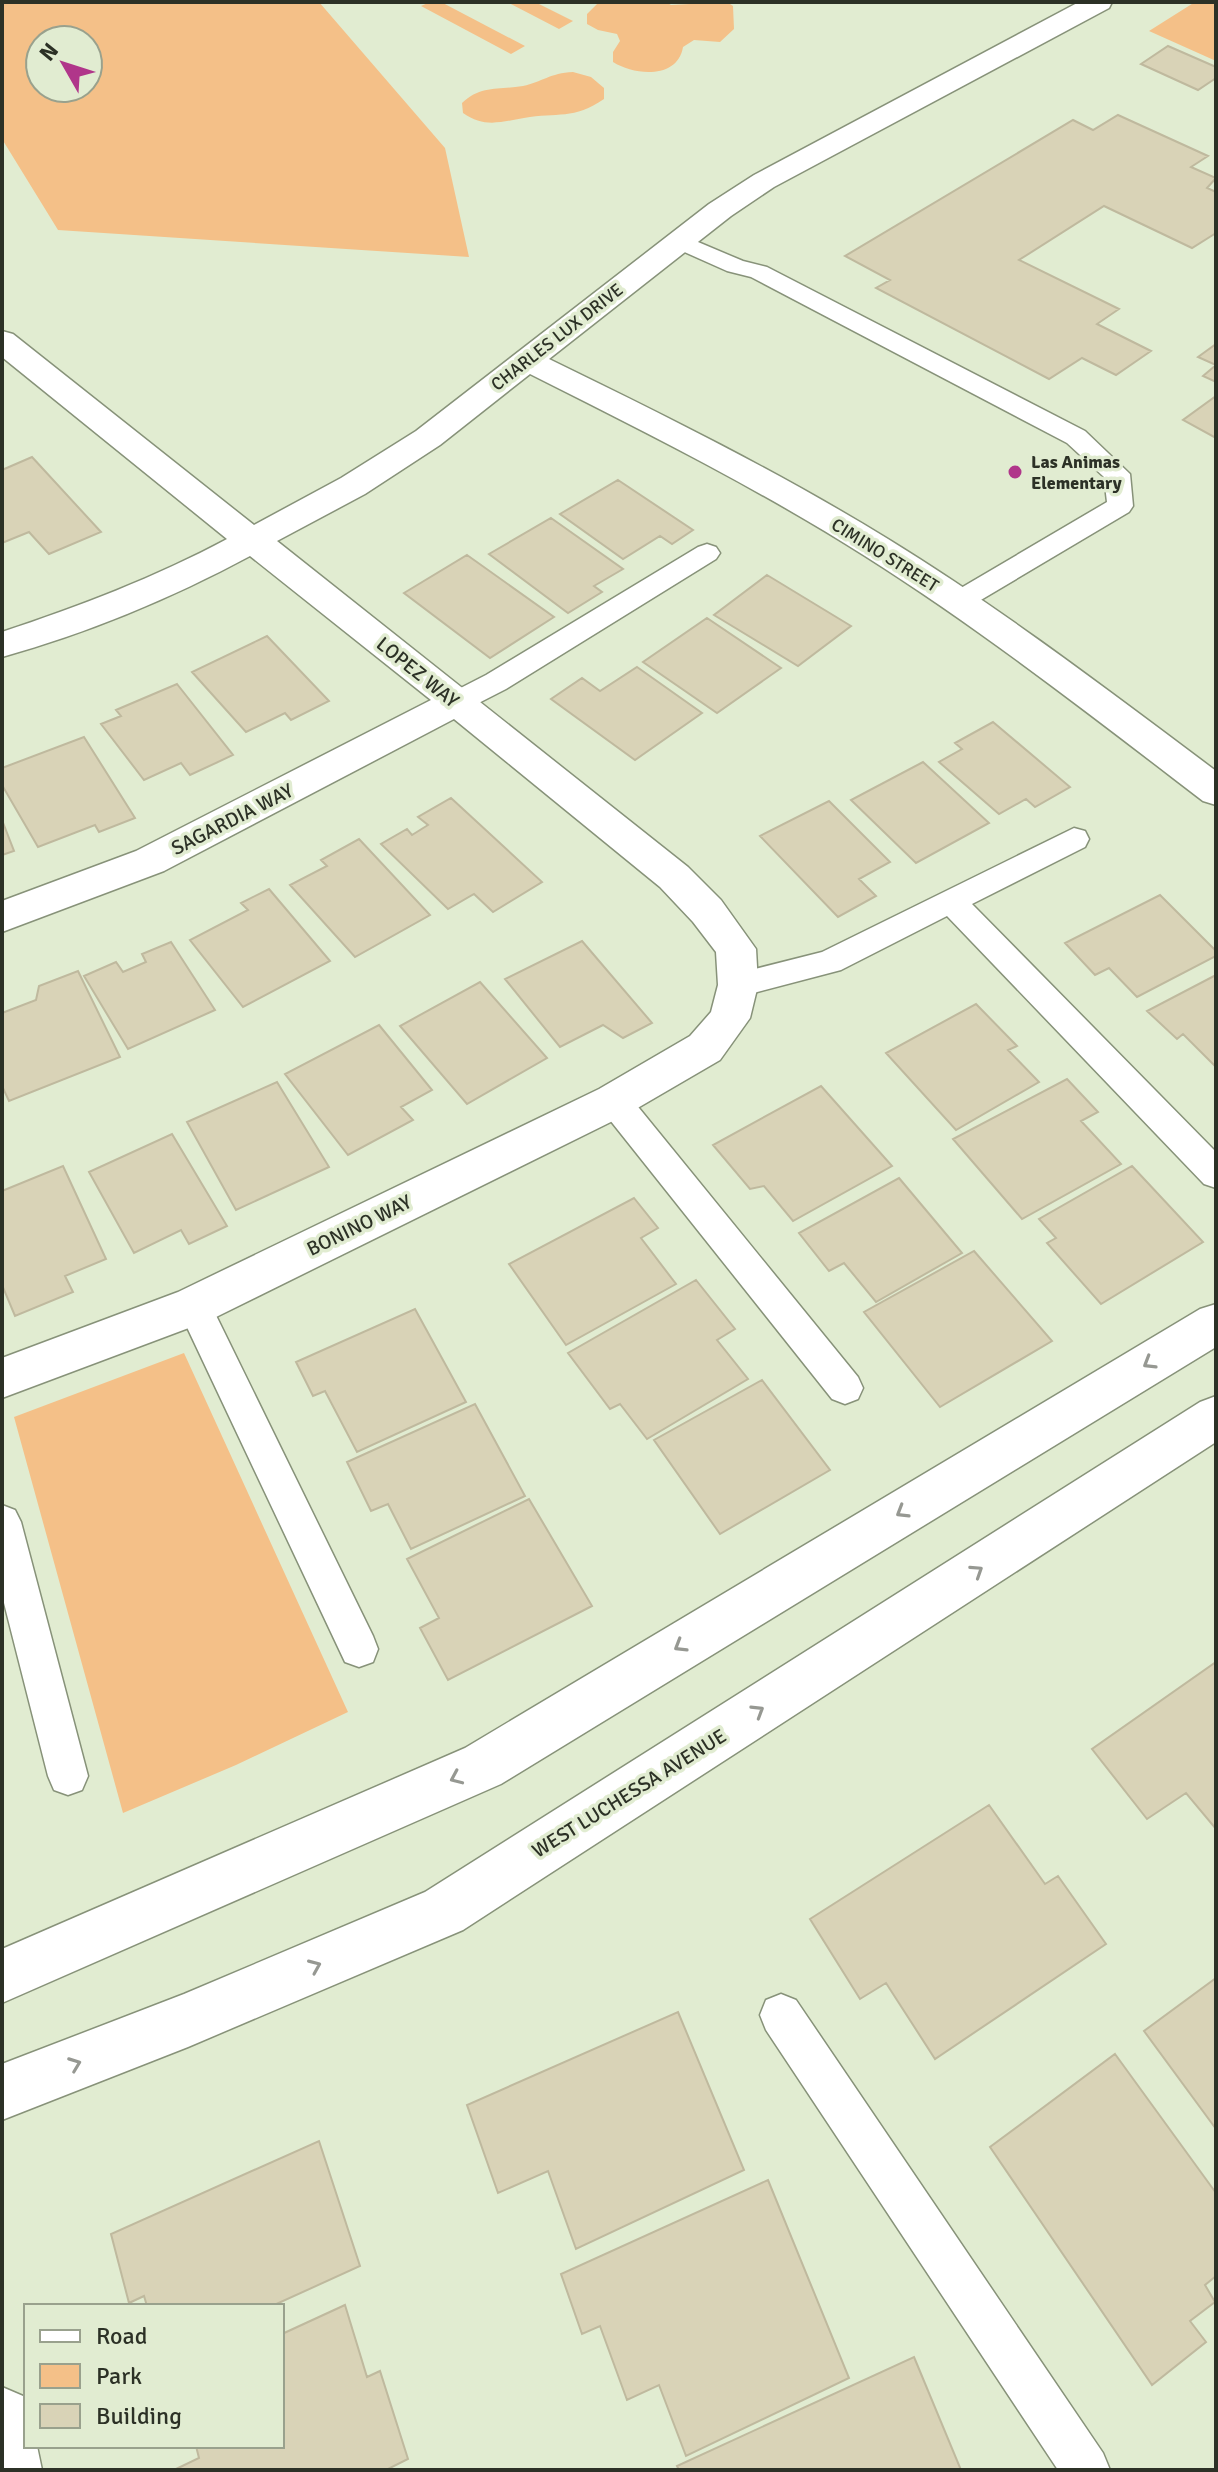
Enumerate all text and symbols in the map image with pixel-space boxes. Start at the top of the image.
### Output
north arrow [24,24,104,104]
text: N [34,37,64,66]
street label: CHARLES LUX DRIVE [487,279,627,395]
place label: Las Animas Elementary [1031,451,1122,494]
marker: Las Animas Elementary [1006,463,1024,481]
street label: CIMINO STREET [827,513,943,597]
street label: LOPEZ WAY [371,631,464,713]
street label: SAGARDIA WAY [167,778,297,861]
street label: BONINO WAY [303,1189,416,1262]
one-way arrow [1143,1353,1158,1369]
one-way arrow [896,1502,911,1517]
one-way arrow [968,1565,983,1580]
one-way arrow [674,1636,689,1652]
one-way arrow [749,1705,764,1720]
street label: WEST LUCHESSA AVENUE [528,1723,731,1863]
one-way arrow [450,1769,465,1785]
one-way arrow [307,1959,321,1975]
one-way arrow [67,2057,81,2074]
legend [24,2304,284,2448]
text: Road [96,2321,147,2351]
text: Park [96,2361,142,2391]
text: Building [96,2401,182,2431]

